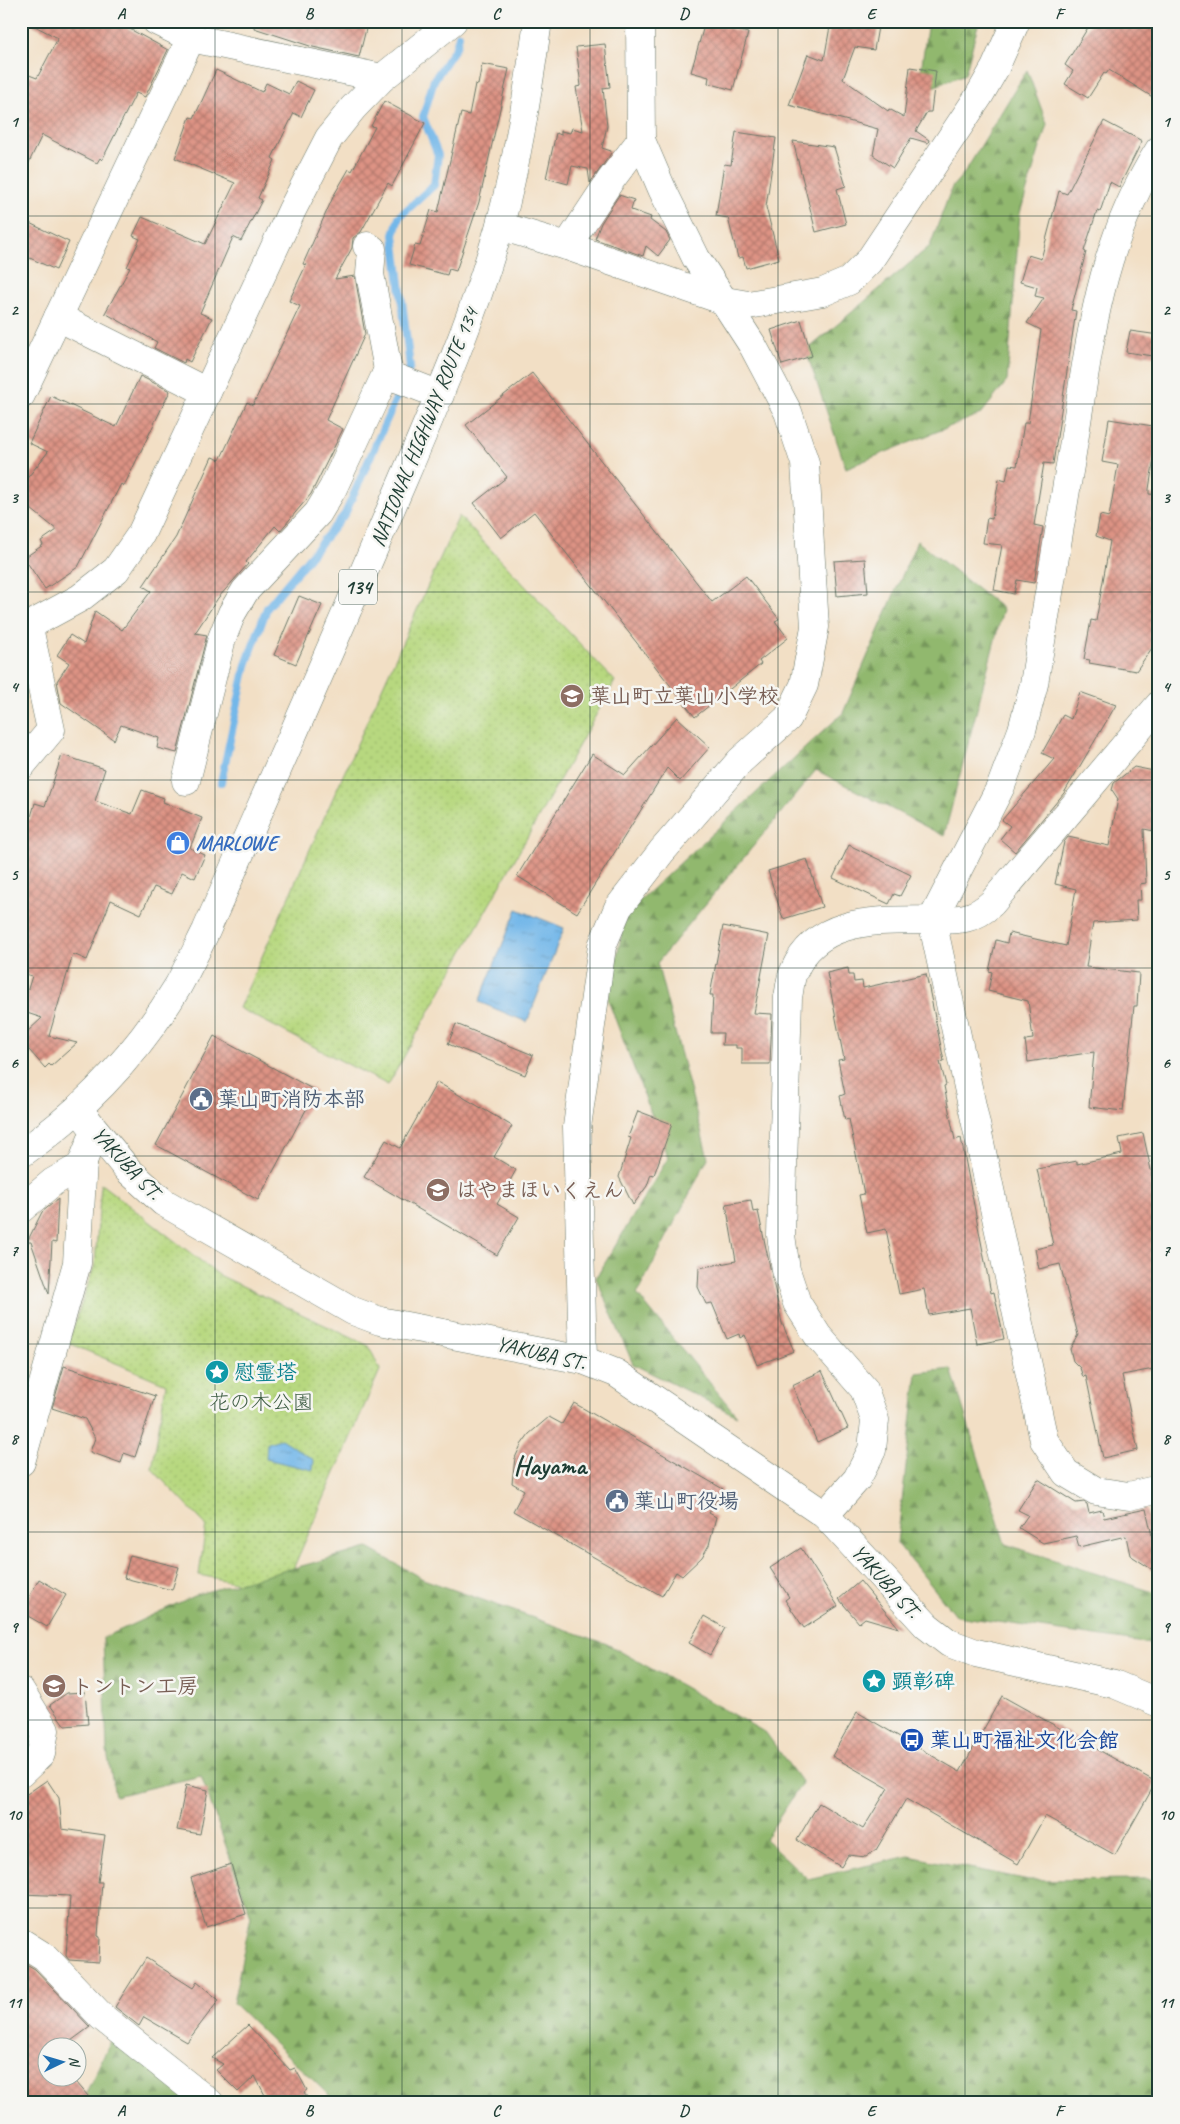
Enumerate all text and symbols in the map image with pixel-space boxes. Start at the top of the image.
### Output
text: A [117,4,127,24]
text: B [305,4,315,24]
text: C [492,4,502,24]
text: D [679,4,690,24]
text: E [867,4,878,24]
text: F [1055,4,1066,24]
text: 1 [10,112,19,132]
text: 1 [1162,112,1171,132]
text: 2 [10,300,19,320]
text: 2 [1162,300,1171,320]
street label: NATIONAL HIGHWAY ROUTE 134 [364,302,485,550]
text: 3 [10,488,19,508]
text: 3 [1162,488,1171,508]
road number: 134 [339,570,377,604]
text: 4 [10,677,19,697]
text: 4 [1162,677,1171,697]
school or university icon: 葉山町立葉山小学校 [559,683,585,709]
place label: 葉山町立葉山小学校 [590,683,779,709]
shop icon: MARLOWE [165,830,191,856]
place label: MARLOWE [196,830,280,856]
text: 5 [11,865,20,885]
text: 5 [1163,865,1172,885]
text: 6 [10,1053,19,1073]
text: 6 [1162,1053,1171,1073]
public building icon: 葉山町消防本部 [188,1086,214,1112]
place label: 葉山町消防本部 [218,1086,365,1112]
street label: YAKUBA ST. [87,1121,168,1206]
school or university icon: はやまほいくえん [425,1177,451,1203]
place label: はやまほいくえん [456,1177,624,1203]
text: 7 [10,1241,19,1261]
text: 7 [1162,1241,1171,1261]
street label: YAKUBA ST. [494,1330,589,1376]
place icon: 慰霊塔 [204,1359,230,1385]
place label: 慰霊塔 [234,1359,297,1385]
park label: 花の木公園 [209,1389,314,1415]
text: 8 [10,1429,19,1449]
text: 8 [1162,1429,1171,1449]
district label: Hayama [514,1449,588,1482]
public building icon: 葉山町役場 [604,1488,630,1514]
place label: 葉山町役場 [634,1488,739,1514]
street label: YAKUBA ST. [846,1539,927,1624]
text: 9 [10,1617,19,1637]
text: 9 [1162,1617,1171,1637]
place icon: 顕彰碑 [861,1668,887,1694]
place label: 顕彰碑 [892,1668,955,1694]
school or university icon: トントン工房 [41,1673,67,1699]
place label: トントン工房 [72,1673,198,1699]
bus stop icon: 葉山町福祉文化会館 [899,1727,925,1753]
place label: 葉山町福祉文化会館 [930,1727,1119,1753]
text: 10 [7,1805,23,1825]
text: 10 [1159,1805,1175,1825]
text: 11 [7,1993,23,2013]
text: 11 [1159,1993,1175,2013]
north arrow [38,2036,88,2086]
text: N [66,2056,84,2068]
text: A [117,2101,127,2121]
text: B [305,2101,315,2121]
text: C [492,2101,502,2121]
text: D [679,2101,690,2121]
text: E [867,2101,878,2121]
text: F [1055,2101,1066,2121]

